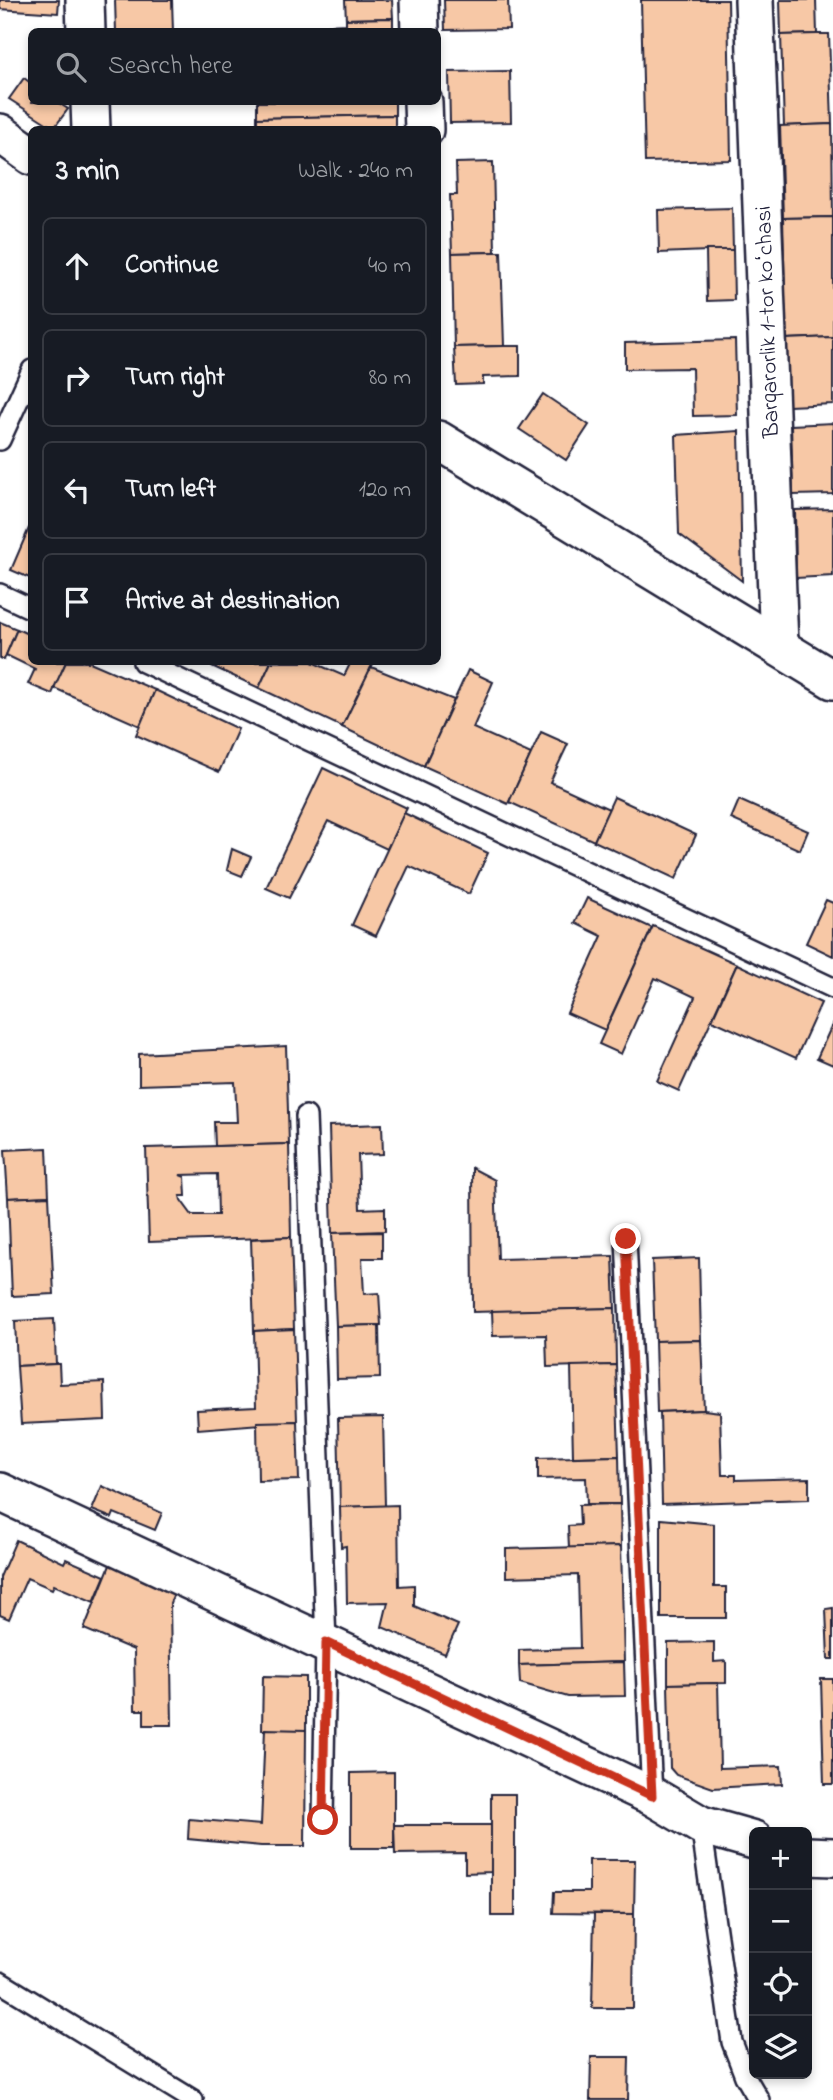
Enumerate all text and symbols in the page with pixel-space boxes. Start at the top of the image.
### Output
search box [28,28,441,105]
icon: search [52,48,90,86]
text: Search here [108,48,233,86]
text: 3 min [56,150,119,194]
text: Walk · 240 m [298,155,413,188]
street label: Barqarorlik 1-tor koʻchasi [748,205,789,439]
icon: ahead [58,247,96,285]
text: Continue [125,247,218,285]
text: 40 m [368,250,411,283]
icon: right [58,359,96,397]
text: Turn right [125,359,225,397]
text: 80 m [369,362,411,395]
icon: left [58,471,96,509]
text: Turn left [125,471,216,509]
text: 120 m [359,474,411,507]
icon: arrive [58,583,96,621]
text: Arrive at destination [125,583,340,621]
route end [610,1223,641,1254]
route start [307,1804,338,1835]
map controls [749,1827,812,2079]
button: + [749,1827,812,1890]
button: − [749,1890,812,1953]
button: locate [749,1953,812,2016]
button: layers [749,2016,812,2079]

